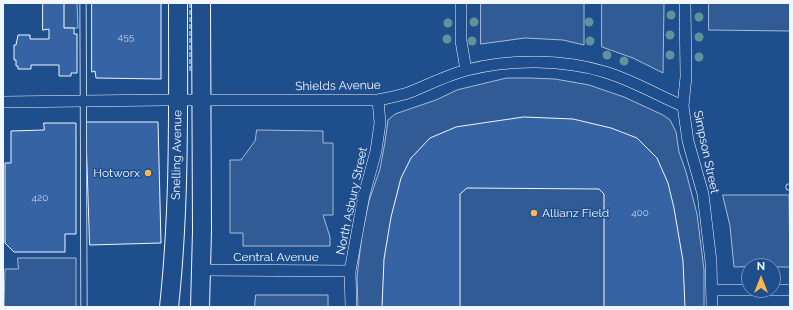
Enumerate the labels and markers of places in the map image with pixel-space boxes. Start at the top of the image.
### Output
place label: Hotworx [93,166,140,180]
marker: Hotworx [143,168,153,178]
place label: Allianz Field [542,206,609,220]
marker: Allianz Field [529,208,539,218]

